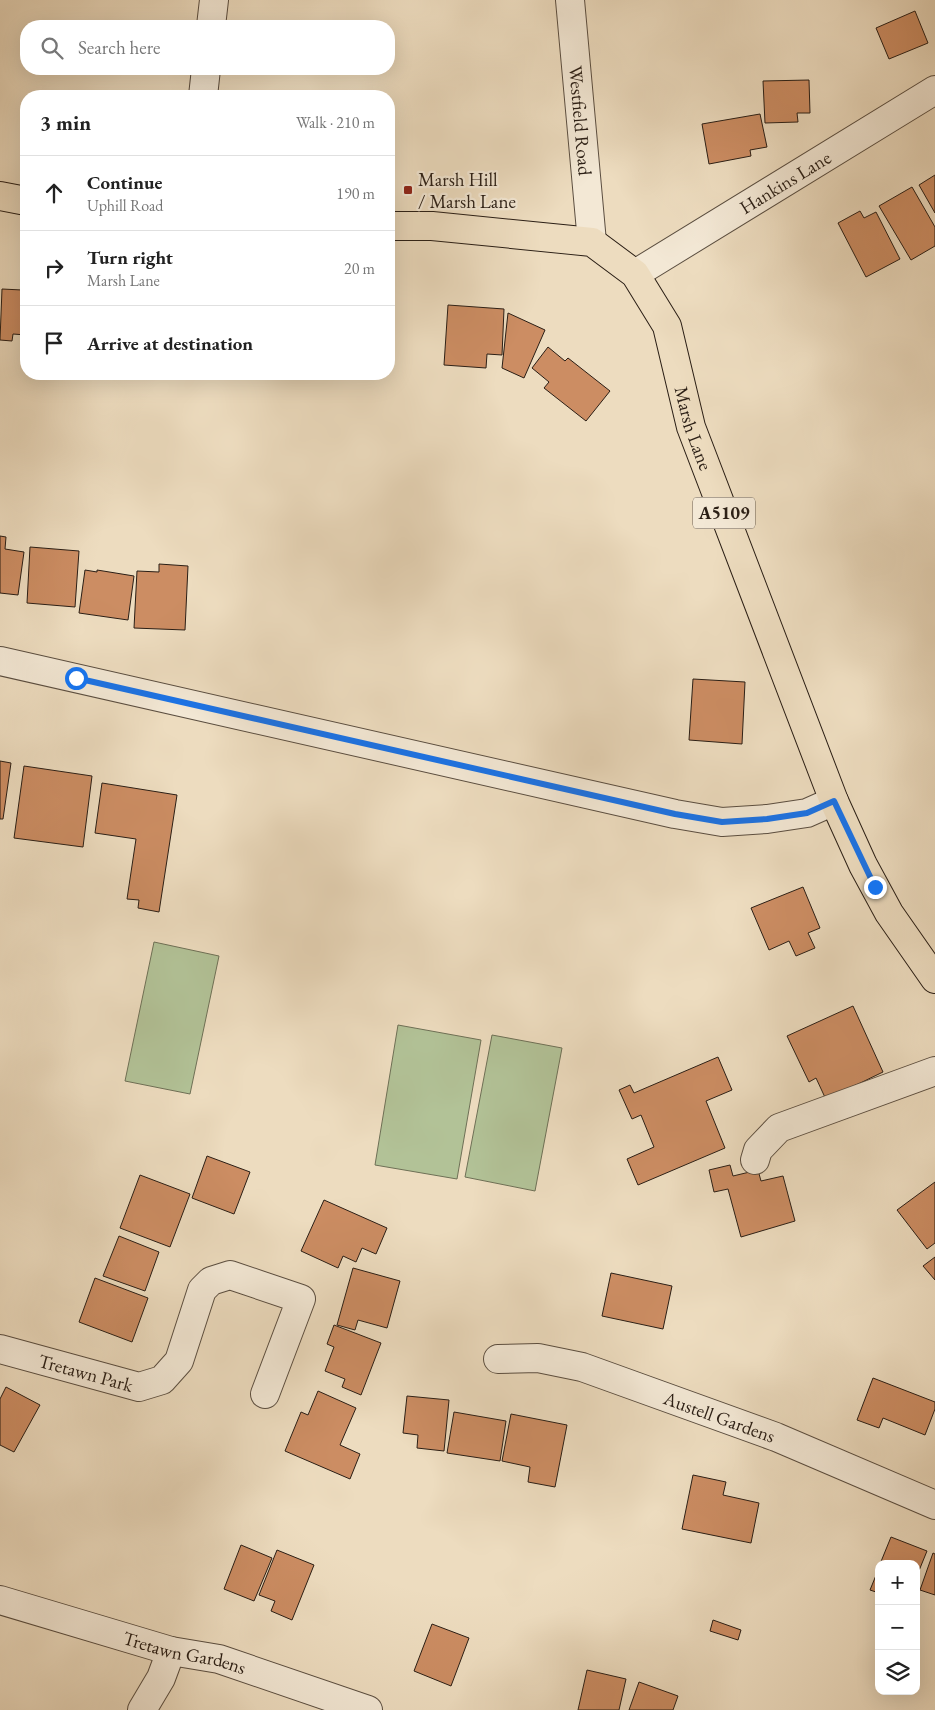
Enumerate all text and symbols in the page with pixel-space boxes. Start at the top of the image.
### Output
search box [20,20,395,75]
icon: search [38,34,66,62]
text: Search here [78,35,160,60]
street label: Westfield Road [563,65,598,177]
text: 3 min [40,109,91,136]
text: Walk · 210 m [296,112,375,133]
street label: Hankins Lane [735,145,836,220]
place label: Marsh Hill / Marsh Lane [418,167,516,214]
text: Continue [87,170,162,195]
icon: ahead [40,179,68,207]
text: 190 m [336,183,375,204]
marker: Marsh Hill / Marsh Lane [402,184,414,196]
text: Uphill Road [87,195,163,216]
text: Turn right [87,245,173,270]
icon: right [40,254,68,282]
text: 20 m [344,258,375,279]
text: Marsh Lane [87,270,160,291]
icon: arrive [40,329,68,357]
text: Arrive at destination [87,331,253,356]
street label: Marsh Lane [669,384,718,474]
road number: A5109 [693,498,755,528]
route start [65,667,88,690]
route end [864,876,887,899]
street label: Tretawn Park [36,1348,137,1398]
street label: Austell Gardens [659,1385,778,1449]
map controls [875,1560,920,1695]
button: + [875,1560,920,1605]
button: − [875,1605,920,1650]
street label: Tretawn Gardens [120,1625,249,1680]
button: layers [875,1650,920,1695]

